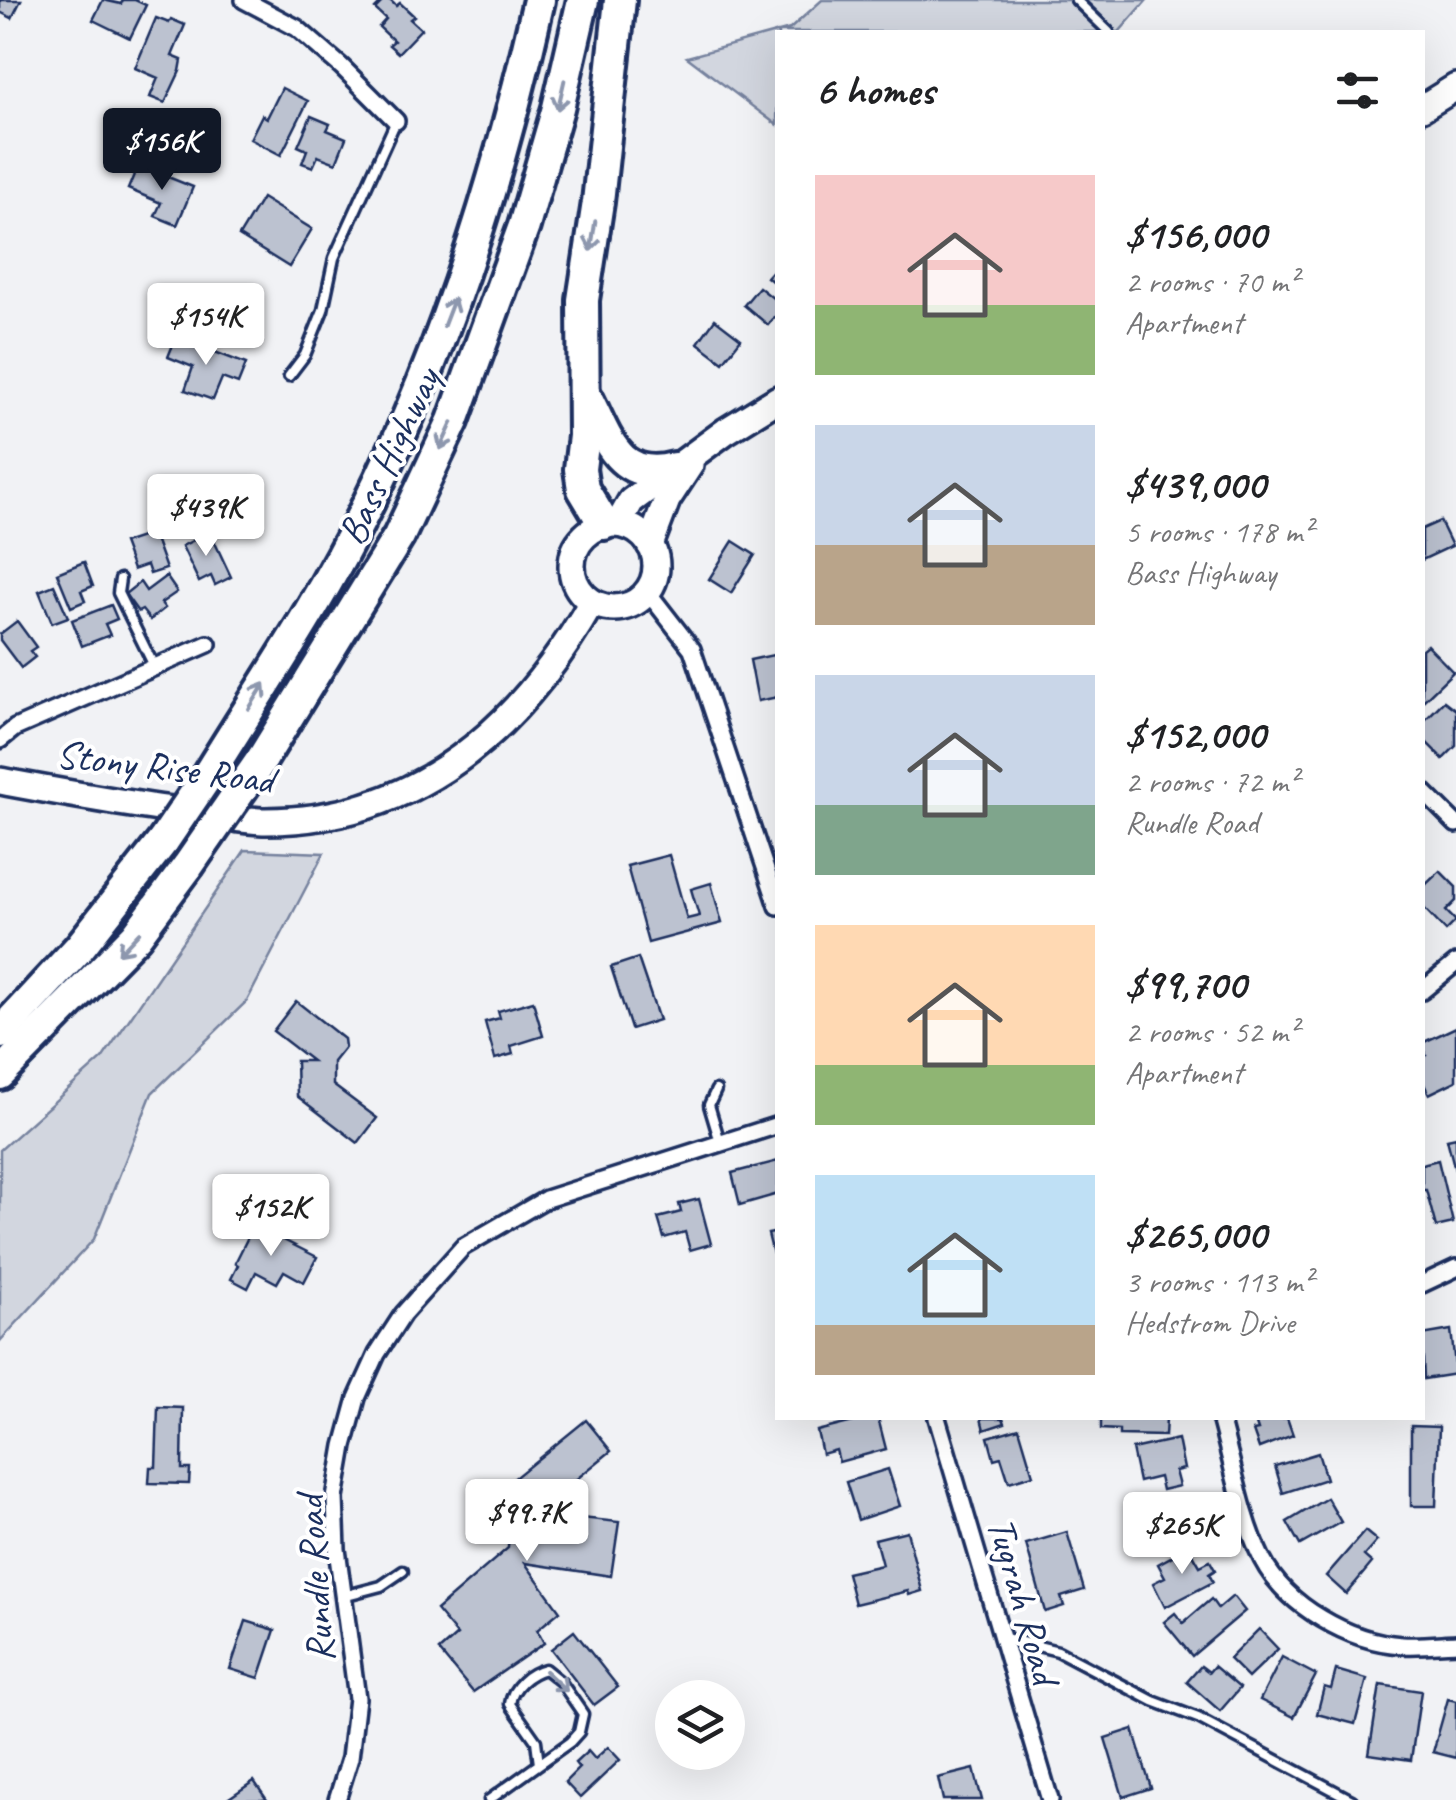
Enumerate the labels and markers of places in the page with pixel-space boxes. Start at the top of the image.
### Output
pin: $156K [92,108,232,193]
pin: $154K [136,283,276,368]
pin: $439K [136,474,276,559]
pin: $152K [201,1174,341,1259]
pin: $99.7K [446,1479,608,1564]
pin: $265K [1112,1492,1252,1577]

